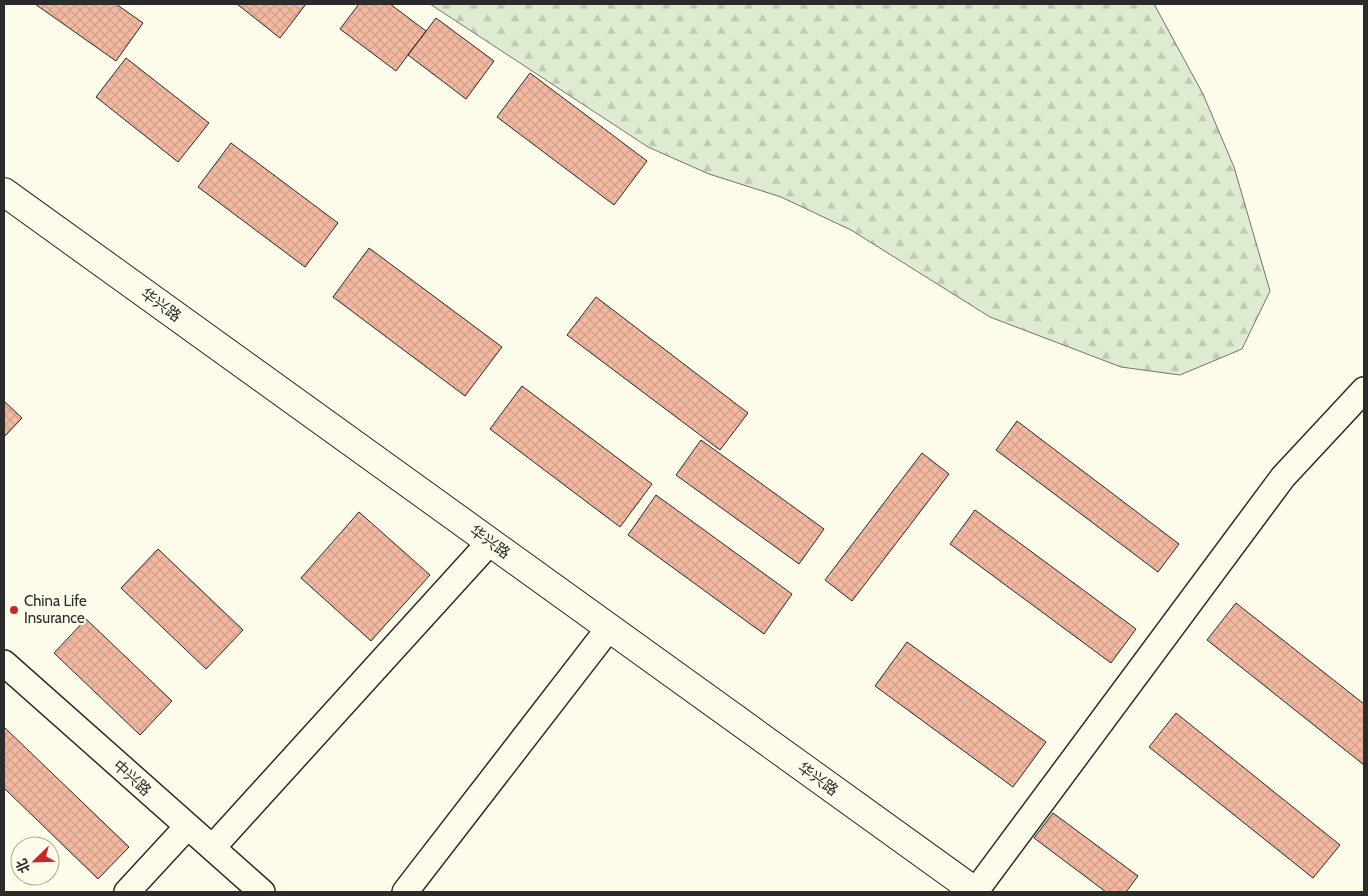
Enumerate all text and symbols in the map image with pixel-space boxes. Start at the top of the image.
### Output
street label: 华兴路 [138,284,184,326]
street label: 华兴路 [467,521,513,563]
place label: China Life Insurance [24,592,87,627]
marker: China Life Insurance [8,604,20,616]
street label: 中兴路 [109,756,155,800]
street label: 华兴路 [795,758,841,800]
north arrow [10,836,60,886]
text: 北 [12,856,34,876]

